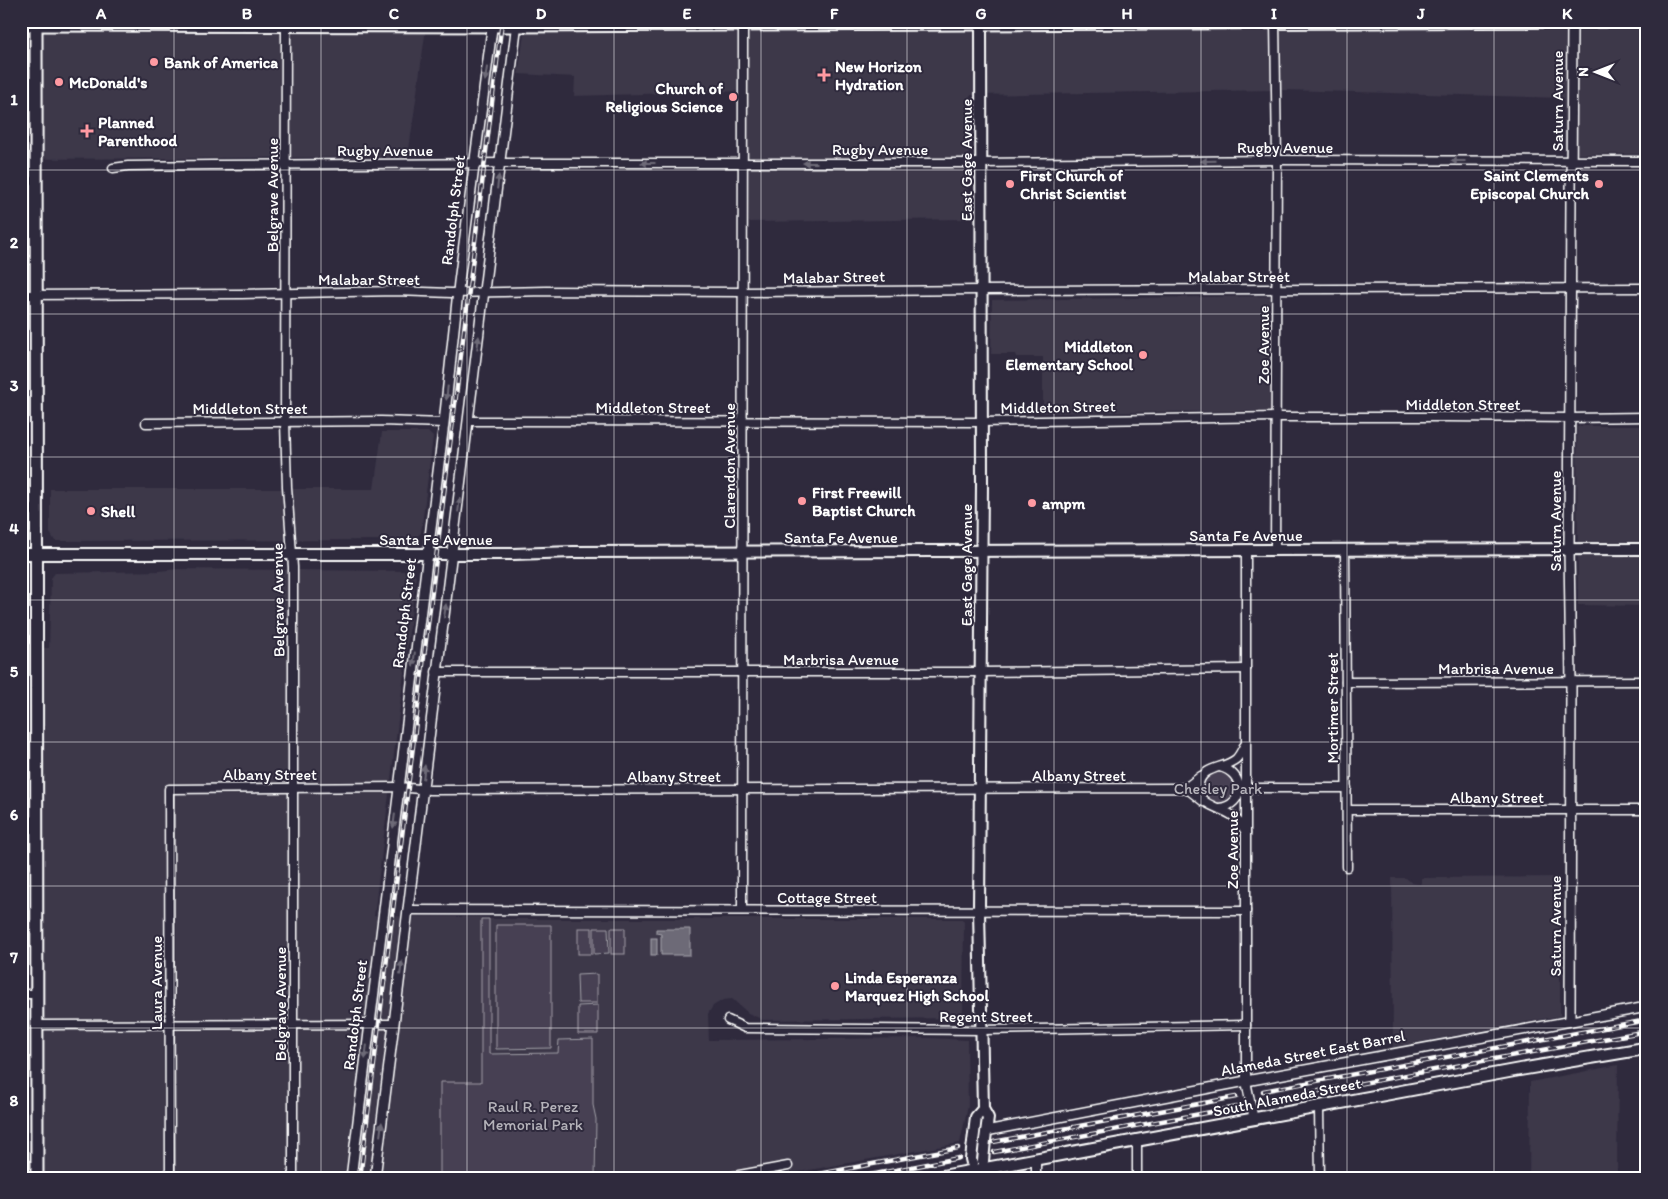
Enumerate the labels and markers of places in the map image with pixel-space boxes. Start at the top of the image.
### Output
place label: Bank of America [164,53,278,72]
marker: Bank of America [148,56,160,68]
place label: New Horizon Hydration [835,57,923,95]
marker: New Horizon Hydration [817,68,831,82]
place label: McDonald's [69,73,147,92]
marker: McDonald's [53,76,65,88]
place label: Church of Religious Science [605,79,724,117]
marker: Church of Religious Science [727,91,739,103]
place label: Planned Parenthood [98,113,177,150]
marker: Planned Parenthood [80,124,94,138]
place label: First Church of Christ Scientist [1020,166,1126,203]
place label: Saint Clements Episcopal Church [1470,166,1589,204]
marker: First Church of Christ Scientist [1004,178,1016,190]
marker: Saint Clements Episcopal Church [1593,178,1605,190]
place label: Middleton Elementary School [1005,337,1133,375]
marker: Middleton Elementary School [1137,349,1149,361]
place label: First Freewill Baptist Church [812,483,916,521]
place label: ampm [1042,494,1086,514]
marker: First Freewill Baptist Church [796,495,808,507]
marker: ampm [1026,497,1038,509]
place label: Shell [101,502,136,521]
marker: Shell [85,505,97,517]
place label: Linda Esperanza Marquez High School [845,968,989,1006]
marker: Linda Esperanza Marquez High School [829,980,841,992]

